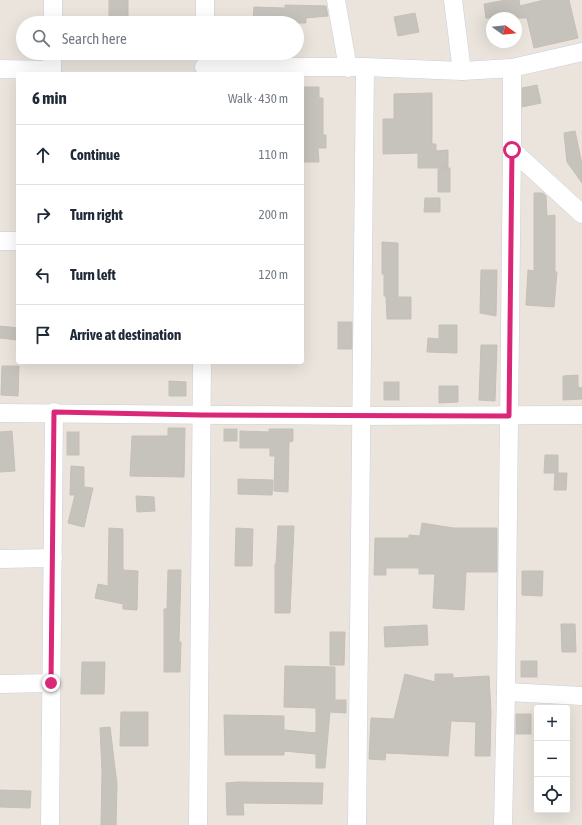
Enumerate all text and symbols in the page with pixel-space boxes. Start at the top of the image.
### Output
north arrow [486,12,522,48]
search box [16,16,304,60]
icon: search [30,27,52,49]
text: Search here [62,30,127,47]
text: 6 min [32,88,67,108]
text: Walk · 430 m [228,91,288,106]
route start [503,141,521,159]
icon: ahead [32,144,54,166]
text: Continue [70,146,120,163]
text: 110 m [259,147,288,162]
icon: right [32,204,54,226]
text: Turn right [70,206,123,223]
text: 200 m [259,207,288,222]
icon: left [32,264,54,286]
text: Turn left [70,266,116,283]
text: 120 m [259,267,288,282]
icon: arrive [32,324,54,346]
text: Arrive at destination [70,326,181,343]
route end [42,674,60,692]
map controls [534,705,570,813]
button: + [534,705,570,741]
button: − [534,741,570,777]
button: locate [534,777,570,813]

